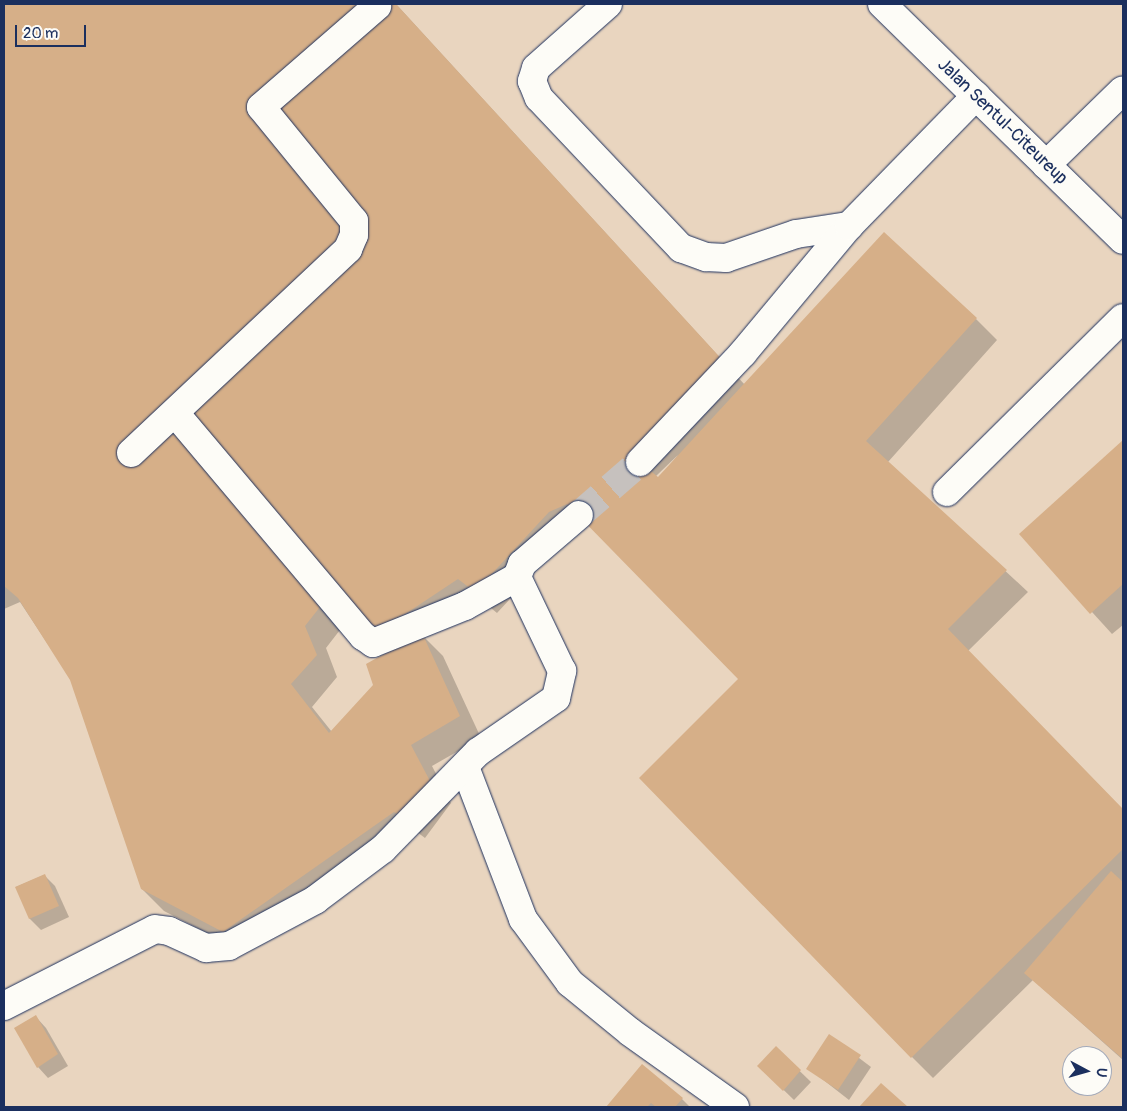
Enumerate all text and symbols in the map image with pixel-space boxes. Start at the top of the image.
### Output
scale bar [18,15,89,47]
text: 20 m [23,24,58,43]
street label: Jalan Sentul-Citeureup [932,54,1072,190]
north arrow [1062,1046,1112,1096]
text: U [1092,1067,1110,1078]

